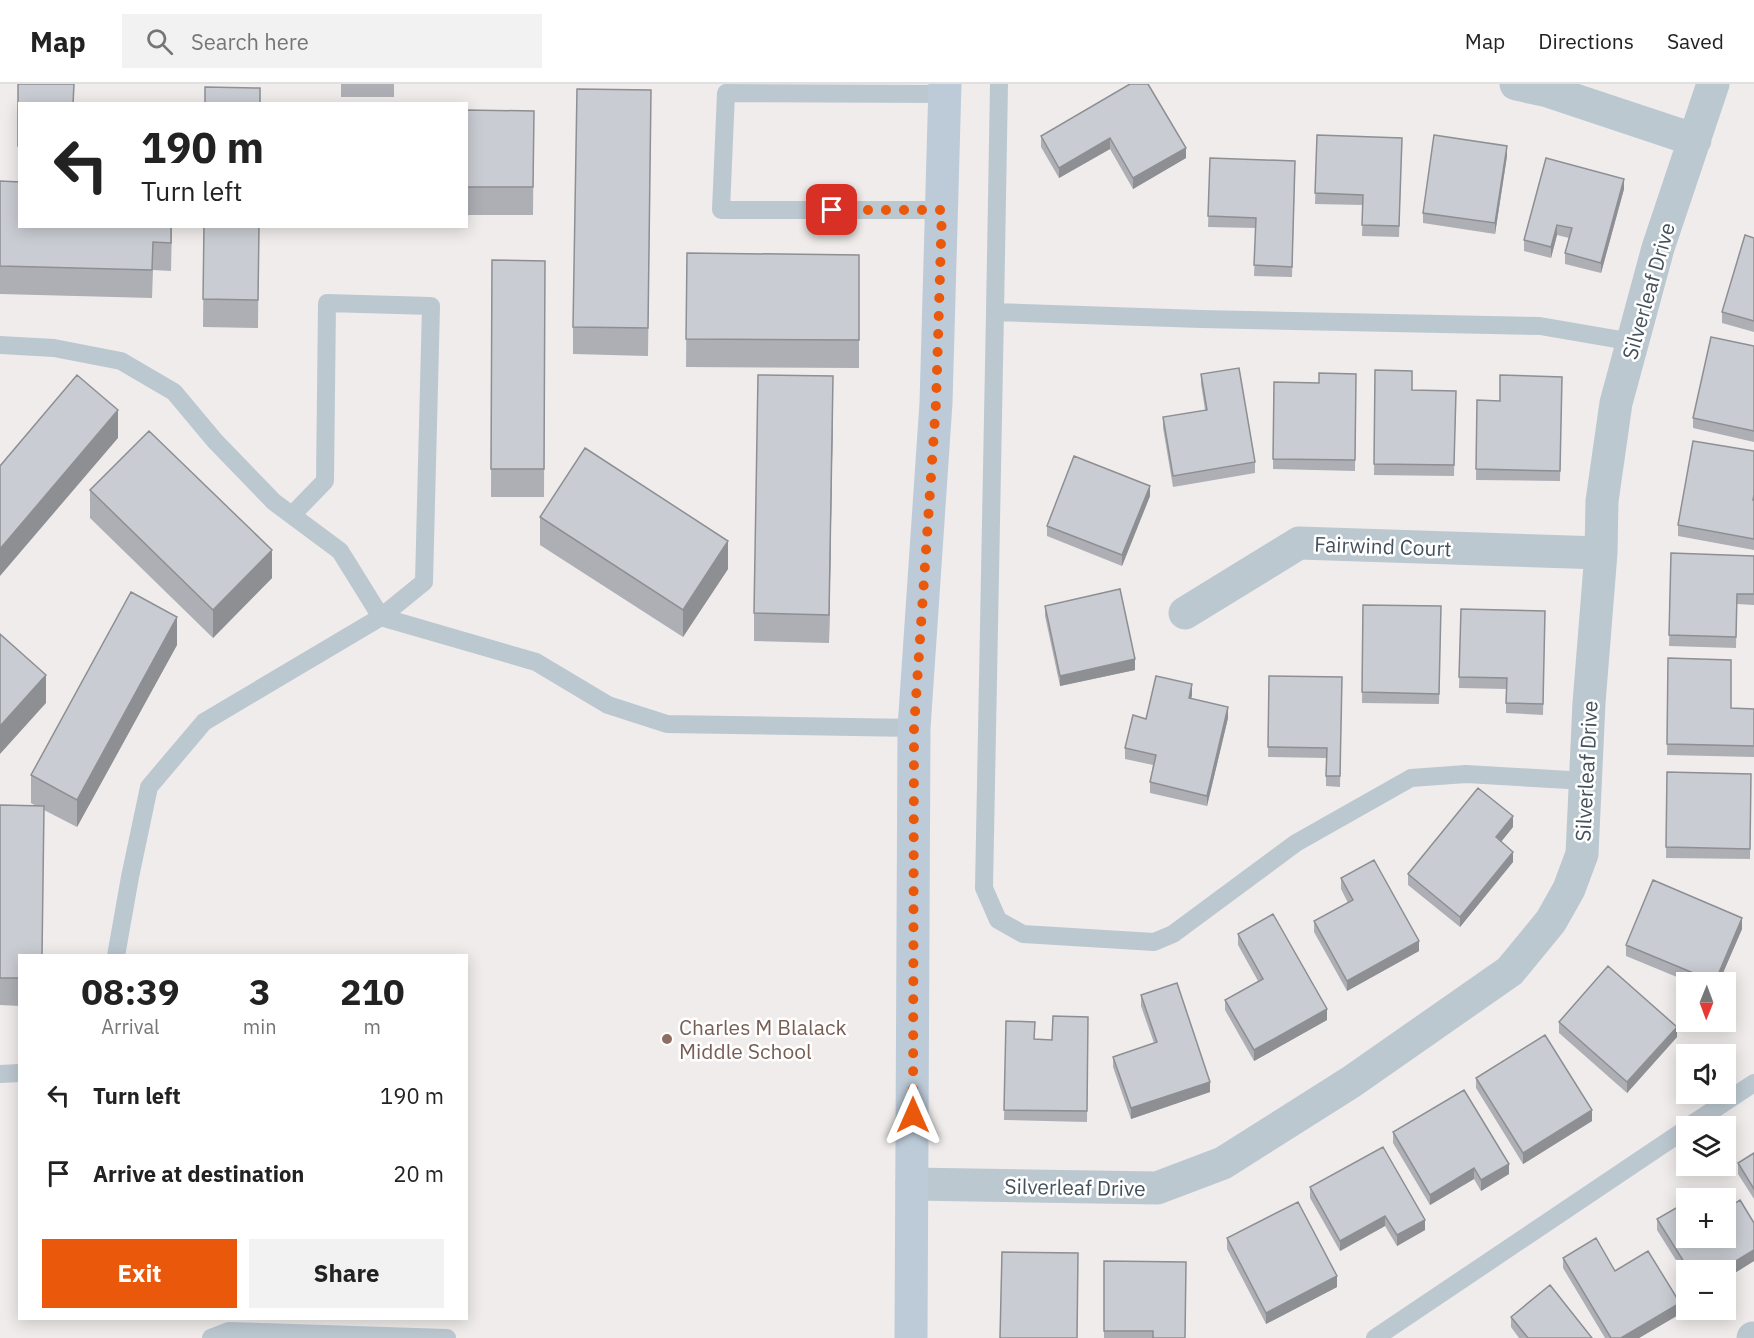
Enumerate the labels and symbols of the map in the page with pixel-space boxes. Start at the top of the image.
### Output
pin [806,184,857,235]
street label: Silverleaf Drive [1615,219,1681,363]
street label: Fairwind Court [1314,530,1452,562]
street label: Silverleaf Drive [1568,700,1604,842]
north arrow [1676,972,1736,1032]
place label: Charles M Blalack Middle School [679,1013,847,1065]
marker: Charles M Blalack Middle School [660,1032,674,1046]
position arrow [881,1083,945,1147]
street label: Silverleaf Drive [1004,1172,1146,1202]

